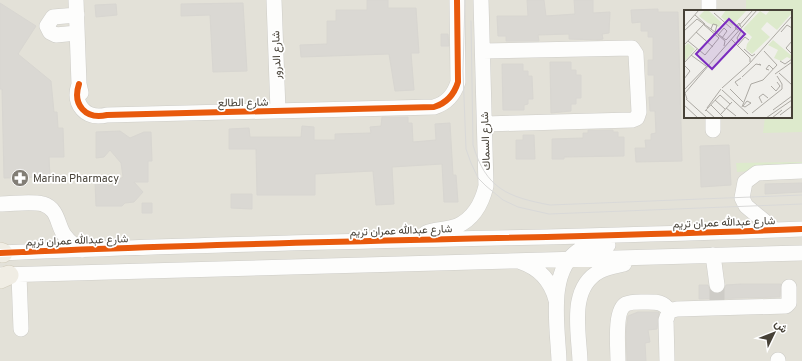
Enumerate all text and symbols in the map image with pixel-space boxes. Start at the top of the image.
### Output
inset map [684,10,792,118]
street label: شارع الدرور [269,30,285,80]
street label: شارع الطالع [218,96,269,110]
street label: شارع السماك [478,111,494,170]
pharmacy icon: Marina Pharmacy [10,168,30,188]
place label: Marina Pharmacy [33,172,119,186]
street label: شارع عبدالله عمران تريم [672,214,776,232]
street label: شارع عبدالله عمران تريم [349,222,453,240]
street label: شارع عبدالله عمران تريم [25,232,129,250]
north arrow [754,313,794,353]
text: ش [771,317,790,336]

